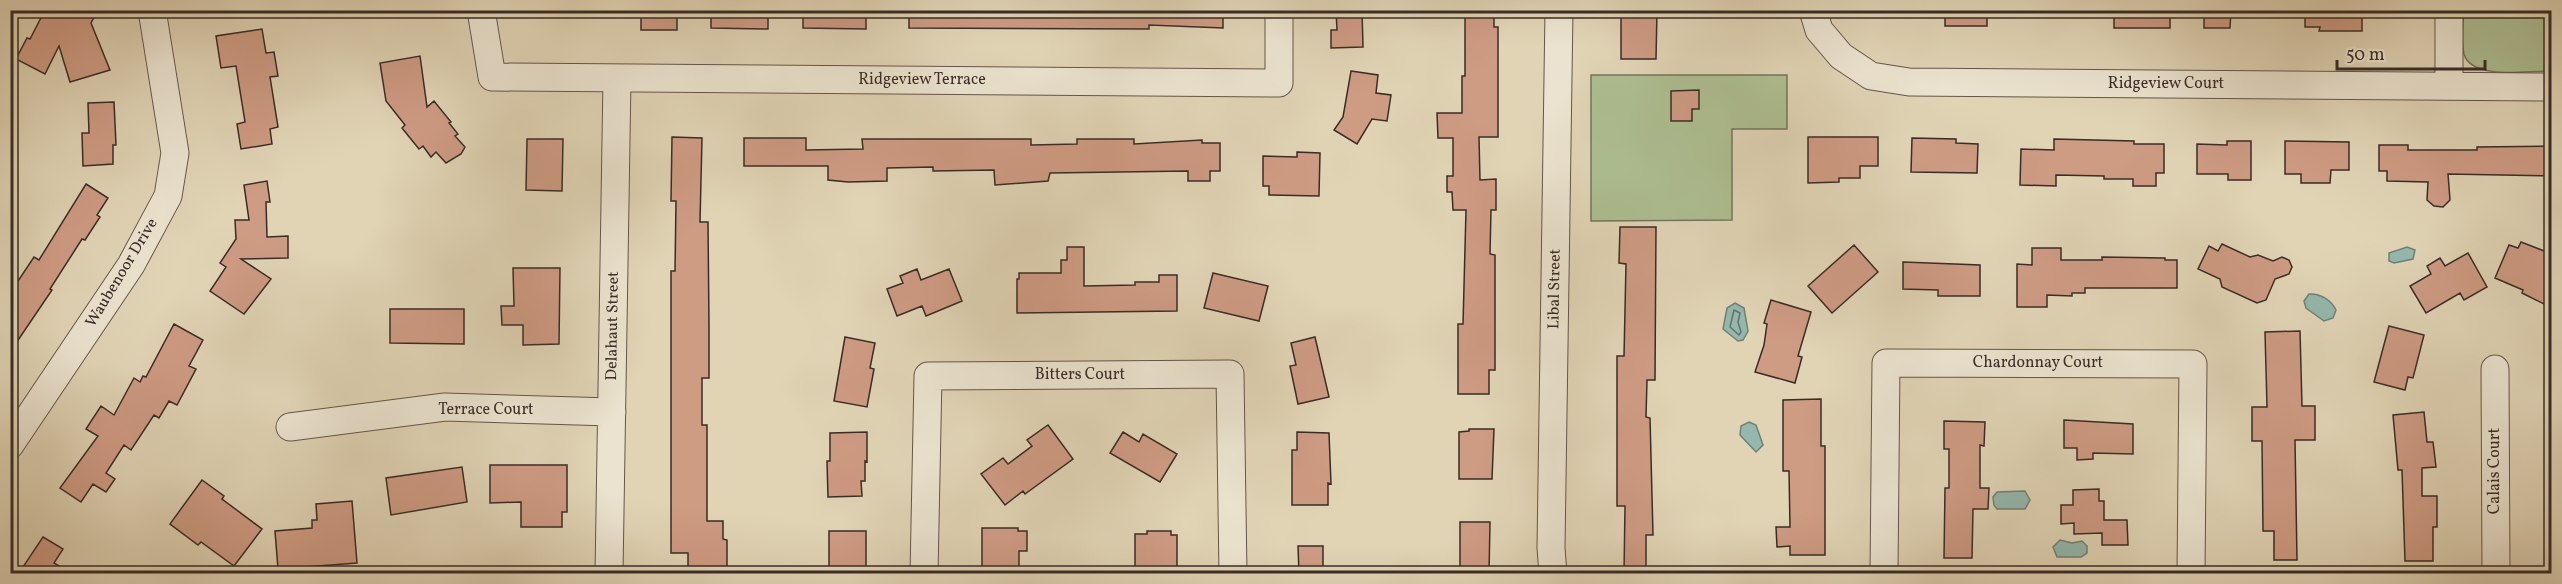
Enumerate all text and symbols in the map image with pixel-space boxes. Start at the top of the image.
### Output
scale bar [2337,33,2486,71]
text: 50 m [2346,43,2385,68]
street label: Ridgeview Terrace [858,69,986,91]
street label: Ridgeview Court [2108,73,2225,95]
street label: Waubenoor Drive [81,214,163,332]
street label: Libal Street [1543,248,1567,329]
street label: Delahaut Street [601,271,625,381]
street label: Chardonnay Court [1973,352,2104,374]
street label: Bitters Court [1035,364,1126,386]
street label: Terrace Court [438,399,534,421]
street label: Calais Court [2484,427,2506,514]

